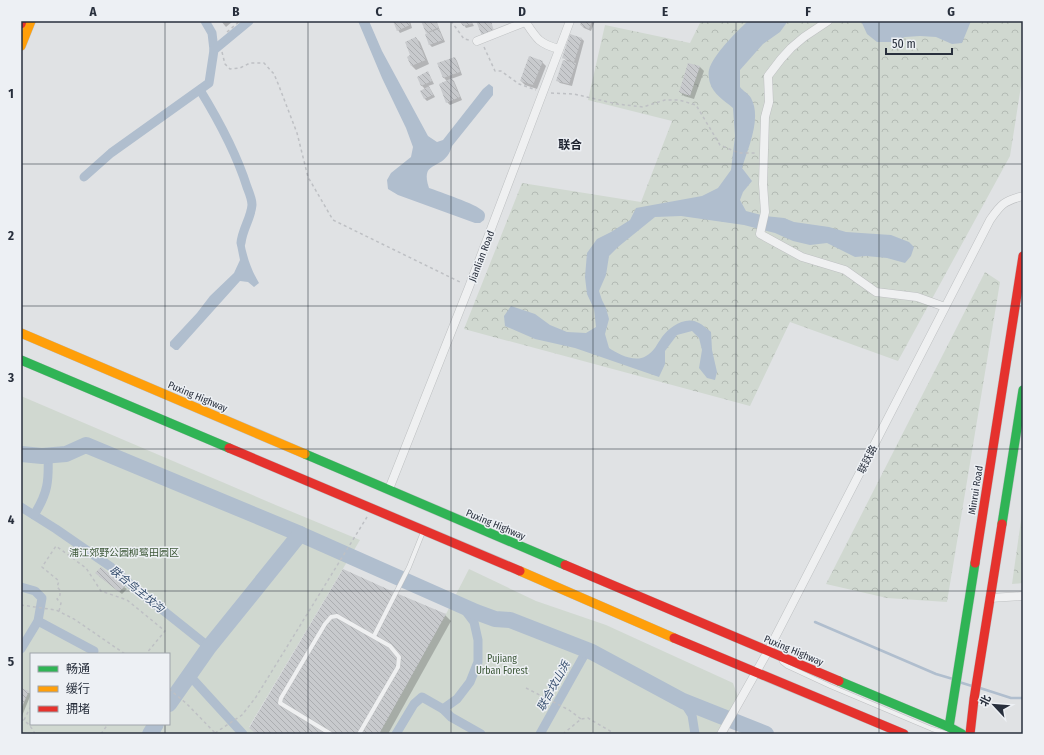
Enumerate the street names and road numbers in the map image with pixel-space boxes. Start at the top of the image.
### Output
street label: Jianlian Road [467,229,497,284]
street label: Puxing Highway [166,379,230,415]
street label: 联跃路 [856,443,880,476]
street label: Minrui Road [966,465,986,515]
street label: Puxing Highway [464,507,528,543]
street label: Puxing Highway [762,633,826,669]

